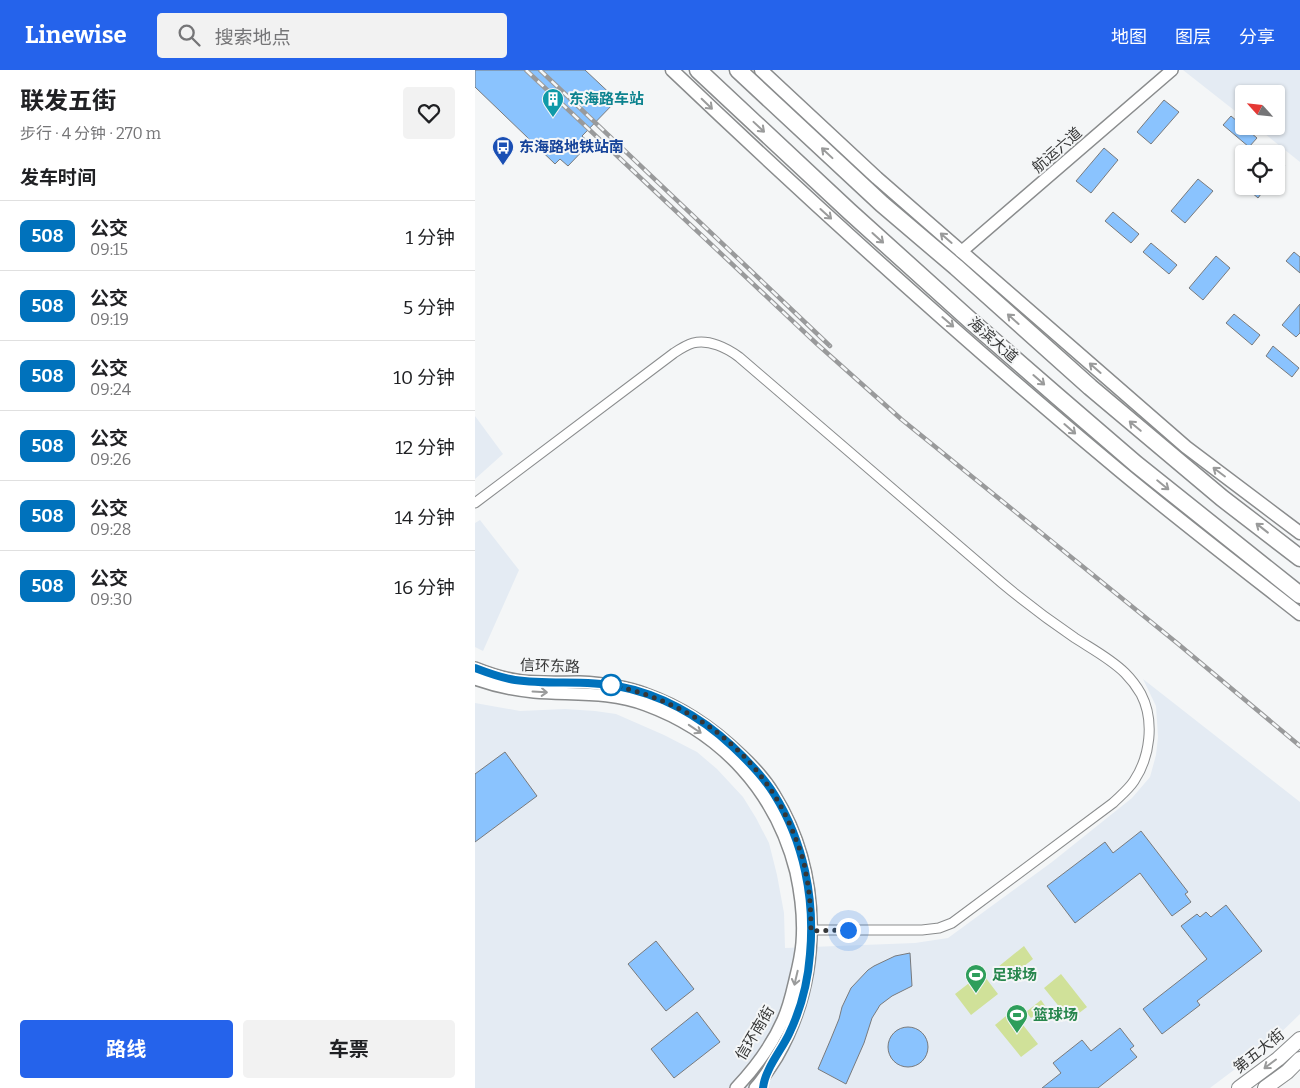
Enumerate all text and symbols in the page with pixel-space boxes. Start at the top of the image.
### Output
search box [157,13,507,58]
text: Linewise [25,21,127,49]
icon: search [175,21,203,49]
text: 搜索地点 [215,26,291,49]
text: 地图 [1111,26,1147,48]
text: 图层 [1175,26,1211,48]
text: 分享 [1239,26,1275,48]
north arrow [1235,85,1285,135]
map controls [1235,85,1285,195]
text: 联发五街 [20,87,116,115]
button: heart [403,87,455,139]
building icon: 东海路车站 [541,87,565,118]
place label: 东海路车站 [569,90,644,108]
one-way arrow [701,98,714,110]
one-way arrow [753,121,765,133]
text: 步行 · 4 分钟 · 270 m [20,124,161,143]
street label: 航运六道 [1028,124,1086,176]
bus stop icon: 东海路地铁站南 [491,135,515,166]
place label: 东海路地铁站南 [519,138,624,156]
button: locate [1235,145,1285,195]
one-way arrow [820,147,833,159]
text: 发车时间 [20,166,96,189]
one-way arrow [820,208,833,220]
text: 公交 [90,217,128,240]
text: 508 [31,225,64,247]
text: 1 分钟 [405,226,455,249]
one-way arrow [872,232,885,243]
one-way arrow [939,233,952,244]
text: 09:15 [90,240,128,259]
text: 公交 [90,287,128,310]
text: 508 [31,295,64,317]
text: 5 分钟 [403,296,455,319]
text: 09:19 [90,310,129,329]
one-way arrow [1007,313,1020,325]
street label: 海滨大道 [964,314,1022,366]
one-way arrow [941,317,954,328]
text: 公交 [90,357,128,380]
one-way arrow [1088,362,1101,374]
text: 508 [31,365,64,387]
text: 10 分钟 [393,366,455,389]
one-way arrow [1032,375,1045,386]
text: 09:24 [90,380,131,399]
one-way arrow [1129,420,1142,432]
one-way arrow [1064,423,1077,434]
text: 公交 [90,427,128,450]
text: 508 [31,435,64,457]
text: 12 分钟 [395,436,455,459]
text: 09:26 [90,450,131,469]
one-way arrow [1213,467,1226,478]
one-way arrow [1156,480,1169,491]
text: 公交 [90,497,128,520]
text: 508 [31,505,64,527]
text: 14 分钟 [394,506,455,529]
text: 09:28 [90,520,131,539]
one-way arrow [1255,523,1268,534]
text: 公交 [90,567,128,590]
text: 508 [31,575,64,597]
text: 16 分钟 [394,576,455,599]
text: 09:30 [90,590,132,609]
street label: 信环东路 [520,656,580,676]
unlabelled marker [600,674,622,696]
one-way arrow [531,687,547,697]
one-way arrow [688,724,702,734]
your location [836,918,861,943]
sports icon: 足球场 [964,963,988,994]
place label: 足球场 [992,966,1037,984]
one-way arrow [790,970,800,986]
street label: 信环南街 [732,1003,778,1063]
sports icon: 篮球场 [1005,1003,1029,1034]
place label: 篮球场 [1033,1006,1078,1024]
button: 路线 [20,1020,233,1078]
button: 车票 [243,1020,455,1078]
street label: 第五大街 [1230,1025,1288,1077]
one-way arrow [1264,1059,1277,1070]

